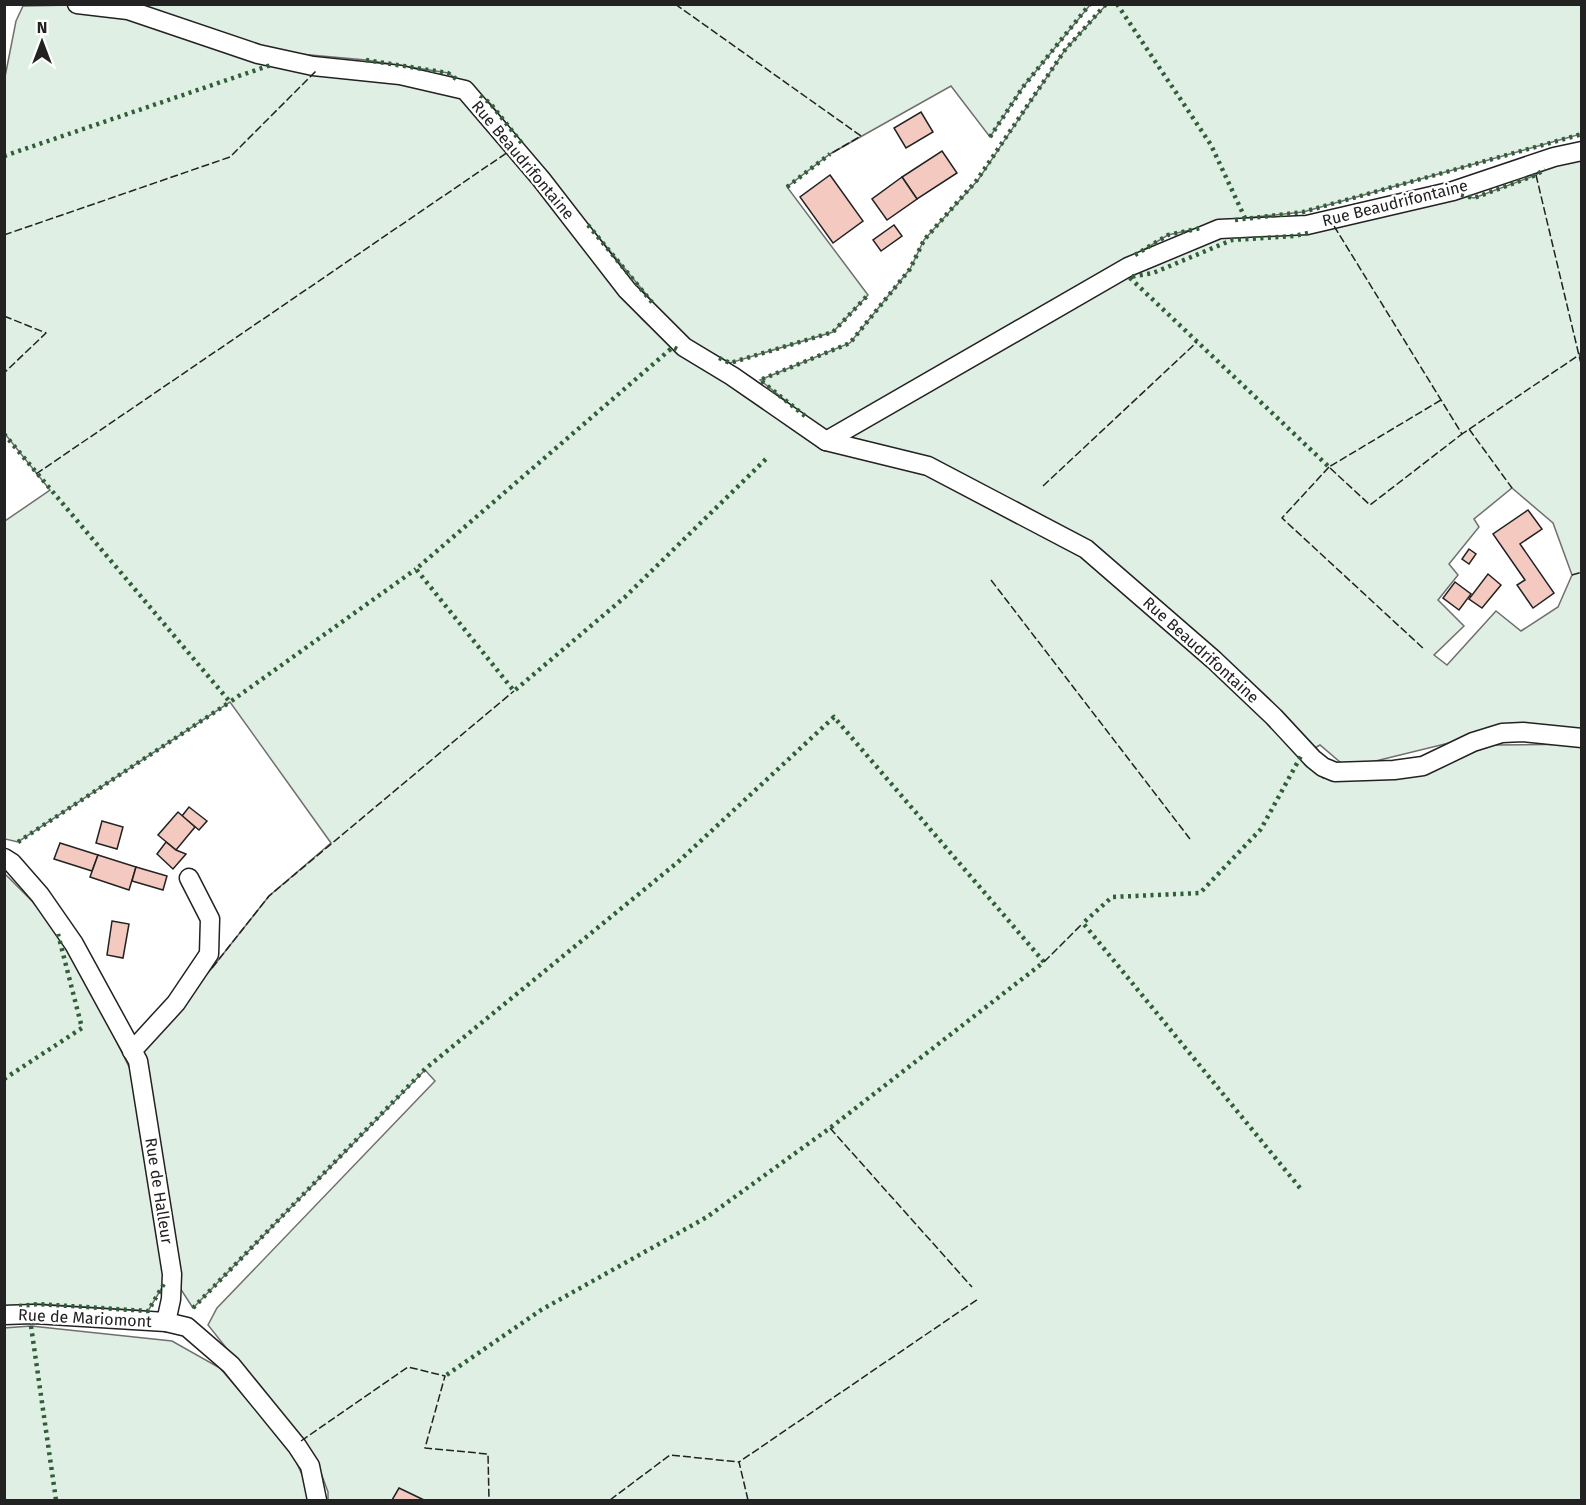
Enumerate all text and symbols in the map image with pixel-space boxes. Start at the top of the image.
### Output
north arrow [12,12,72,72]
text: N [37,18,47,37]
street label: Rue Beaudrifontaine [468,97,578,223]
street label: Rue Beaudrifontaine [1320,176,1470,230]
street label: Rue Beaudrifontaine [1139,593,1263,707]
street label: Rue de Halleur [141,1136,177,1246]
street label: Rue de Mariomont [18,1305,153,1331]

